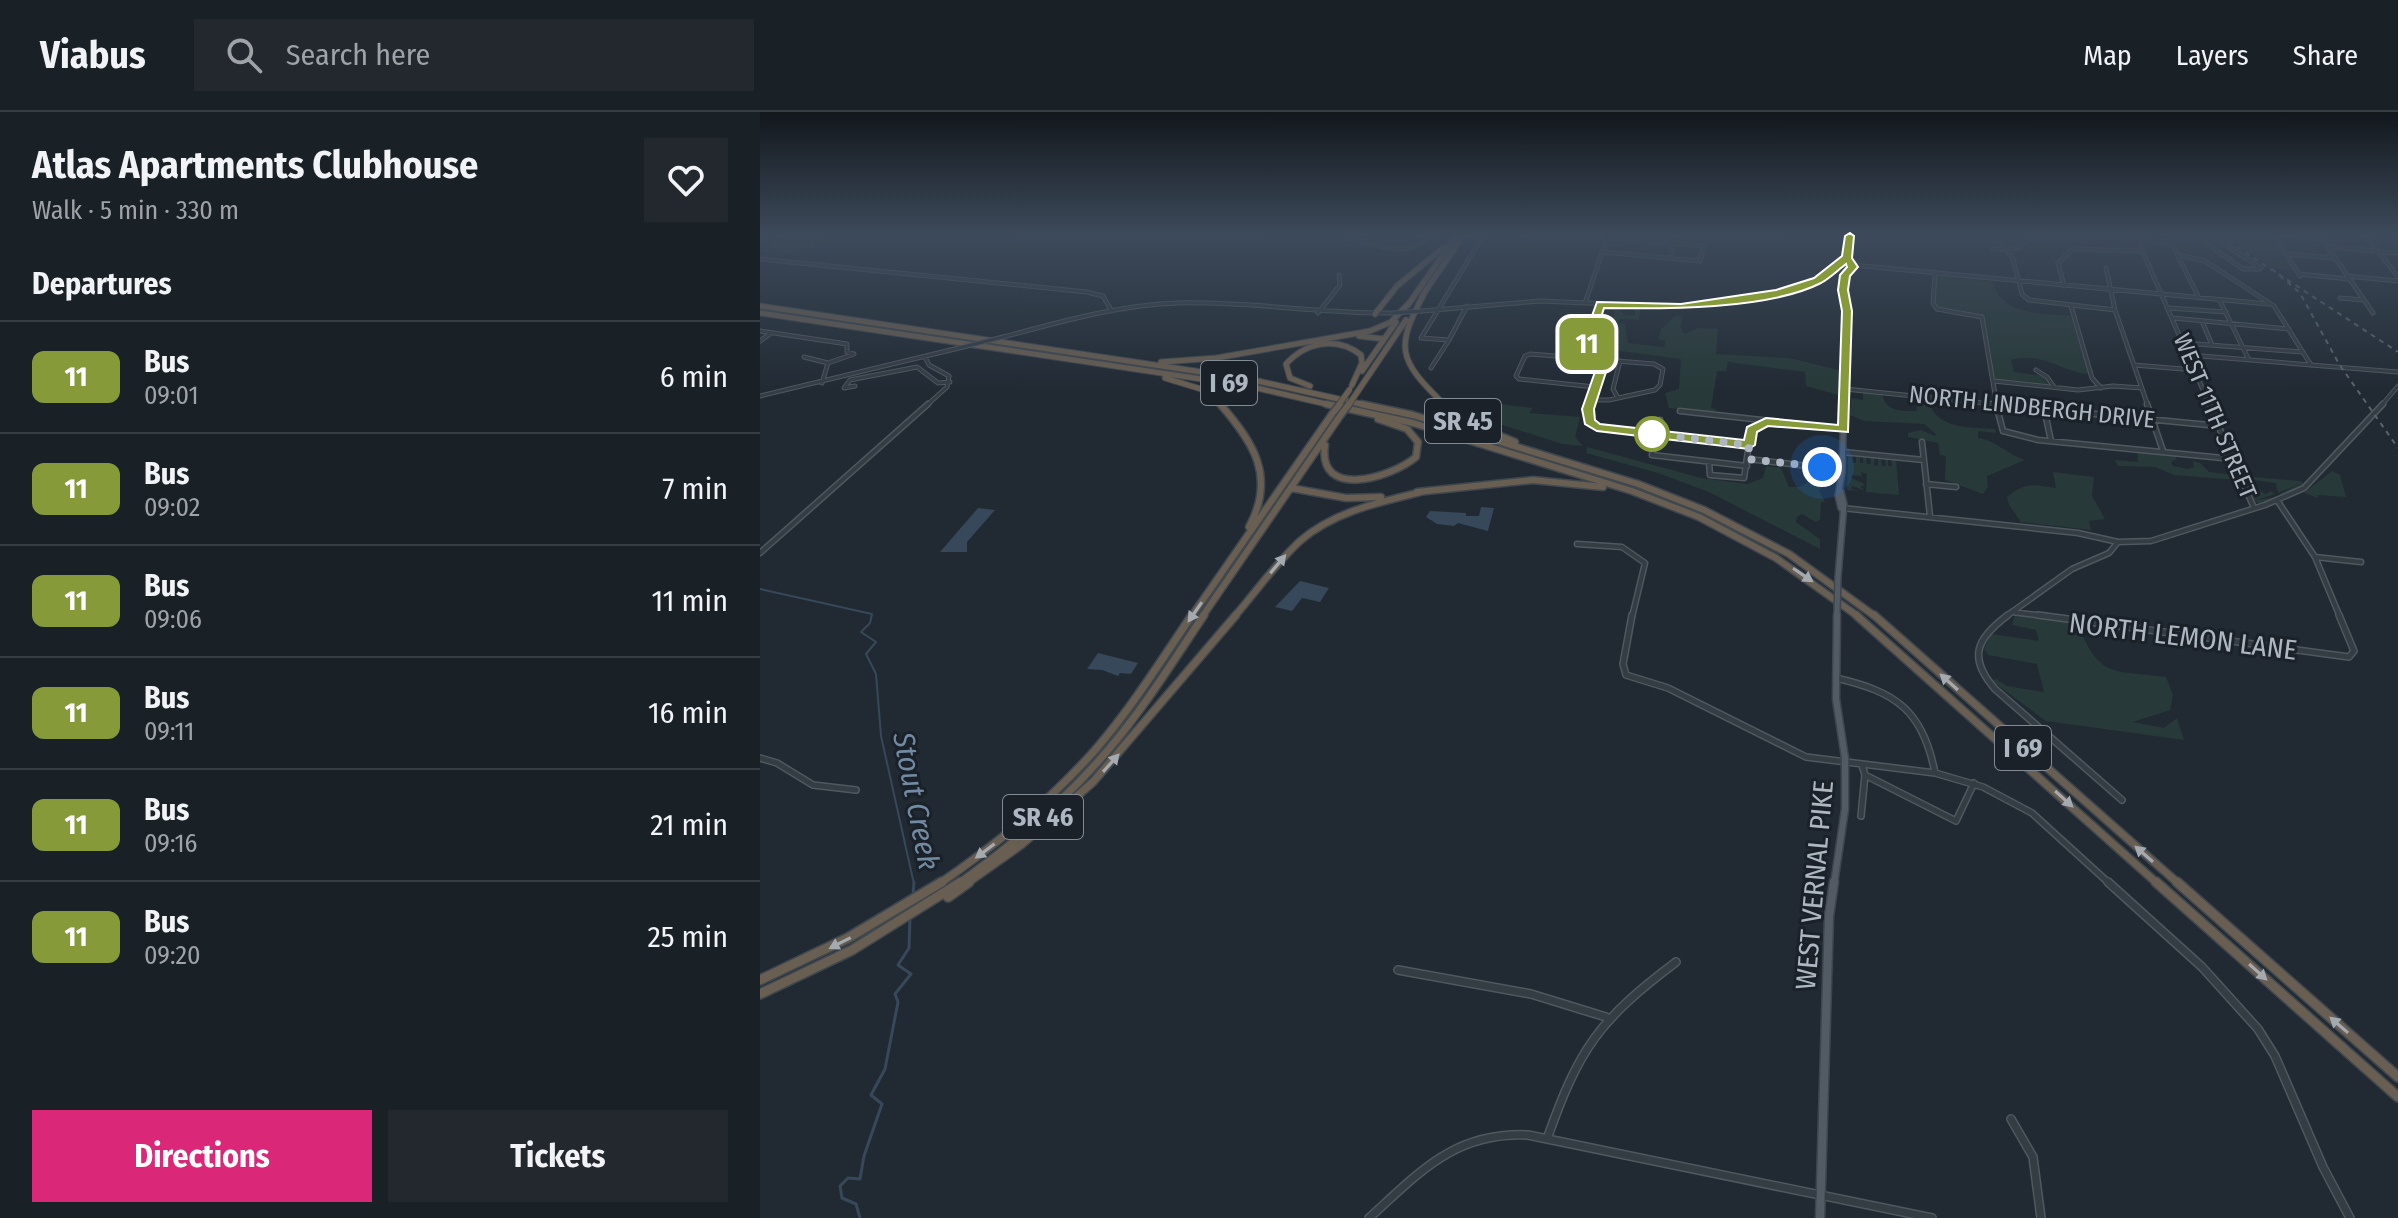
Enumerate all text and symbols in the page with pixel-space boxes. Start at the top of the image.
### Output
search box [194,19,754,91]
text: Viabus [40,32,146,78]
icon: search [222,33,266,77]
text: Search here [286,37,430,73]
text: Map [2083,39,2132,72]
text: Layers [2176,39,2249,72]
text: Share [2293,39,2358,72]
button: heart [644,138,728,222]
text: Atlas Apartments Clubhouse [32,142,478,188]
text: Walk · 5 min · 330 m [32,195,239,226]
text: Departures [32,266,172,302]
line badge: 11 [1551,318,1623,370]
text: 11 [1575,327,1599,360]
street label: WEST 11TH STREET [2168,330,2262,502]
text: Bus [144,344,189,380]
text: 6 min [660,359,728,395]
text: 11 [64,360,88,393]
road number: I 69 [1201,361,1257,405]
text: 09:01 [144,380,199,411]
street label: NORTH LINDBERGH DRIVE [1908,380,2156,434]
road number: SR 45 [1425,399,1501,443]
unlabelled marker [1635,417,1669,451]
your location [1802,447,1842,487]
text: Bus [144,456,189,492]
text: 7 min [662,471,728,507]
text: 11 [64,472,88,505]
text: 09:02 [144,492,200,523]
one-way arrow [1269,554,1286,574]
one-way arrow [1792,567,1813,582]
text: Bus [144,568,189,604]
text: 11 min [652,583,728,619]
text: 11 [64,584,88,617]
one-way arrow [1188,602,1203,623]
text: 09:06 [144,604,202,635]
street label: NORTH LEMON LANE [2067,606,2299,667]
one-way arrow [1939,674,1959,691]
text: Bus [144,680,189,716]
text: 16 min [648,695,728,731]
text: 11 [64,696,88,729]
text: 09:11 [144,716,194,747]
road number: I 69 [1995,726,2051,770]
water label: Stout Creek [885,728,947,873]
one-way arrow [1101,754,1119,773]
street label: WEST VERNAL PIKE [1789,779,1840,991]
one-way arrow [2053,790,2073,807]
text: Bus [144,792,189,828]
road number: SR 46 [1003,795,1083,839]
text: 21 min [650,807,728,843]
text: 11 [64,808,88,841]
text: 09:16 [144,828,197,859]
one-way arrow [975,843,995,859]
one-way arrow [2135,845,2154,863]
text: Bus [144,904,189,940]
text: 25 min [648,919,728,955]
text: 11 [64,920,88,953]
one-way arrow [828,936,851,949]
text: 09:20 [144,940,201,971]
one-way arrow [2247,963,2267,980]
one-way arrow [2330,1017,2350,1034]
button: Directions [32,1110,372,1202]
button: Tickets [388,1110,728,1202]

